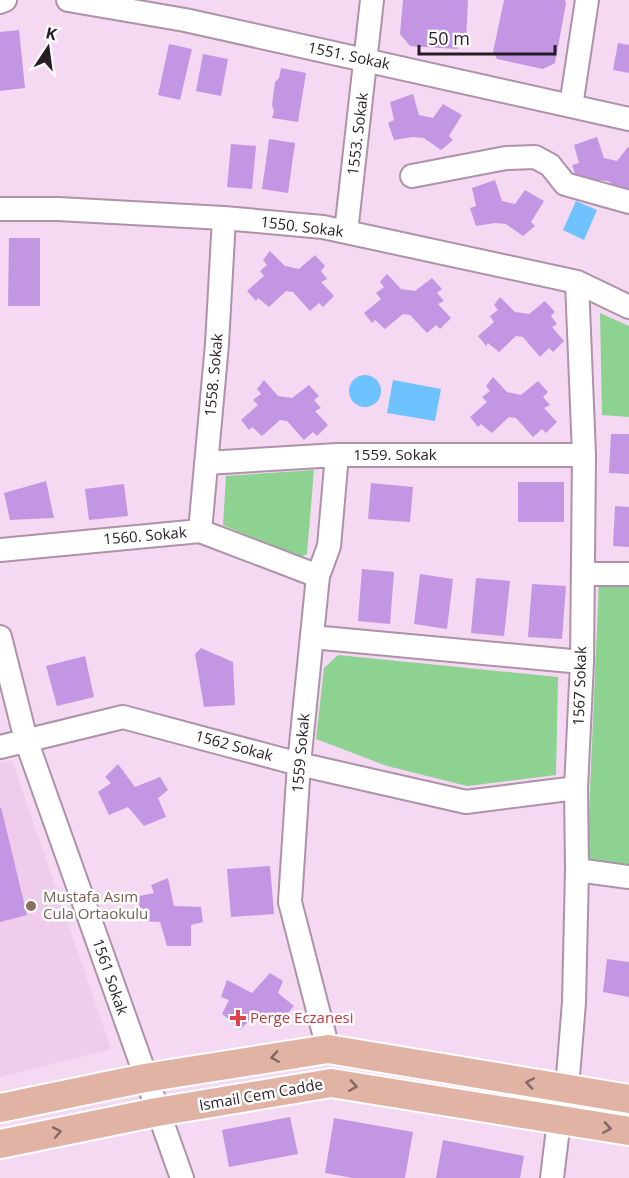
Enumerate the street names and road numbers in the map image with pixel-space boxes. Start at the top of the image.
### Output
street label: 1551. Sokak [306,37,392,74]
street label: 1553. Sokak [342,91,372,177]
street label: 1550. Sokak [259,211,345,241]
street label: 1558. Sokak [199,332,227,417]
street label: 1559. Sokak [353,444,437,464]
street label: 1560. Sokak [102,521,187,549]
street label: 1567 Sokak [568,646,590,726]
street label: 1559 Sokak [287,712,313,793]
street label: 1562 Sokak [193,725,275,765]
street label: 1561 Sokak [89,936,133,1018]
street label: Ismail Cem Cadde [197,1073,324,1115]

